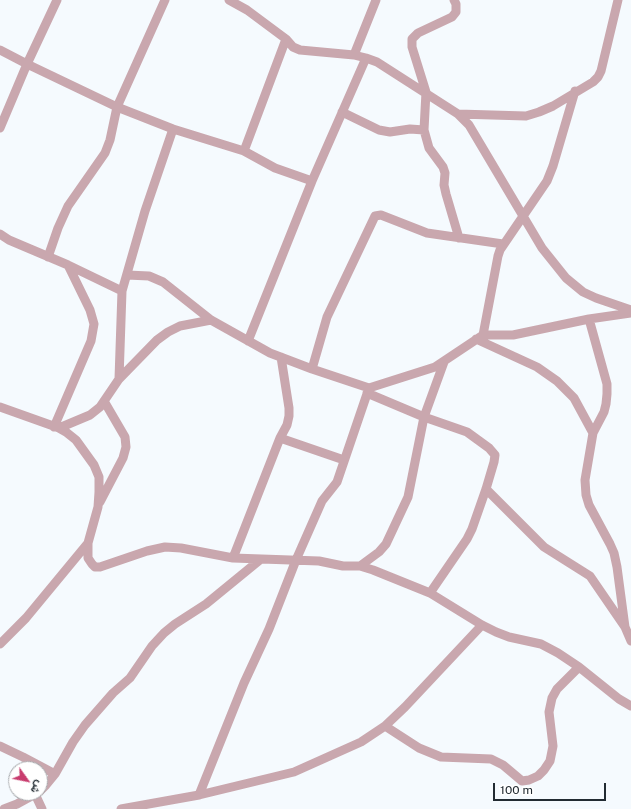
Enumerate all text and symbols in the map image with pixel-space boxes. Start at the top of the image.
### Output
north arrow [8,761,48,801]
scale bar [495,775,608,801]
text: ش [29,778,46,796]
text: 100 m [500,783,533,797]

